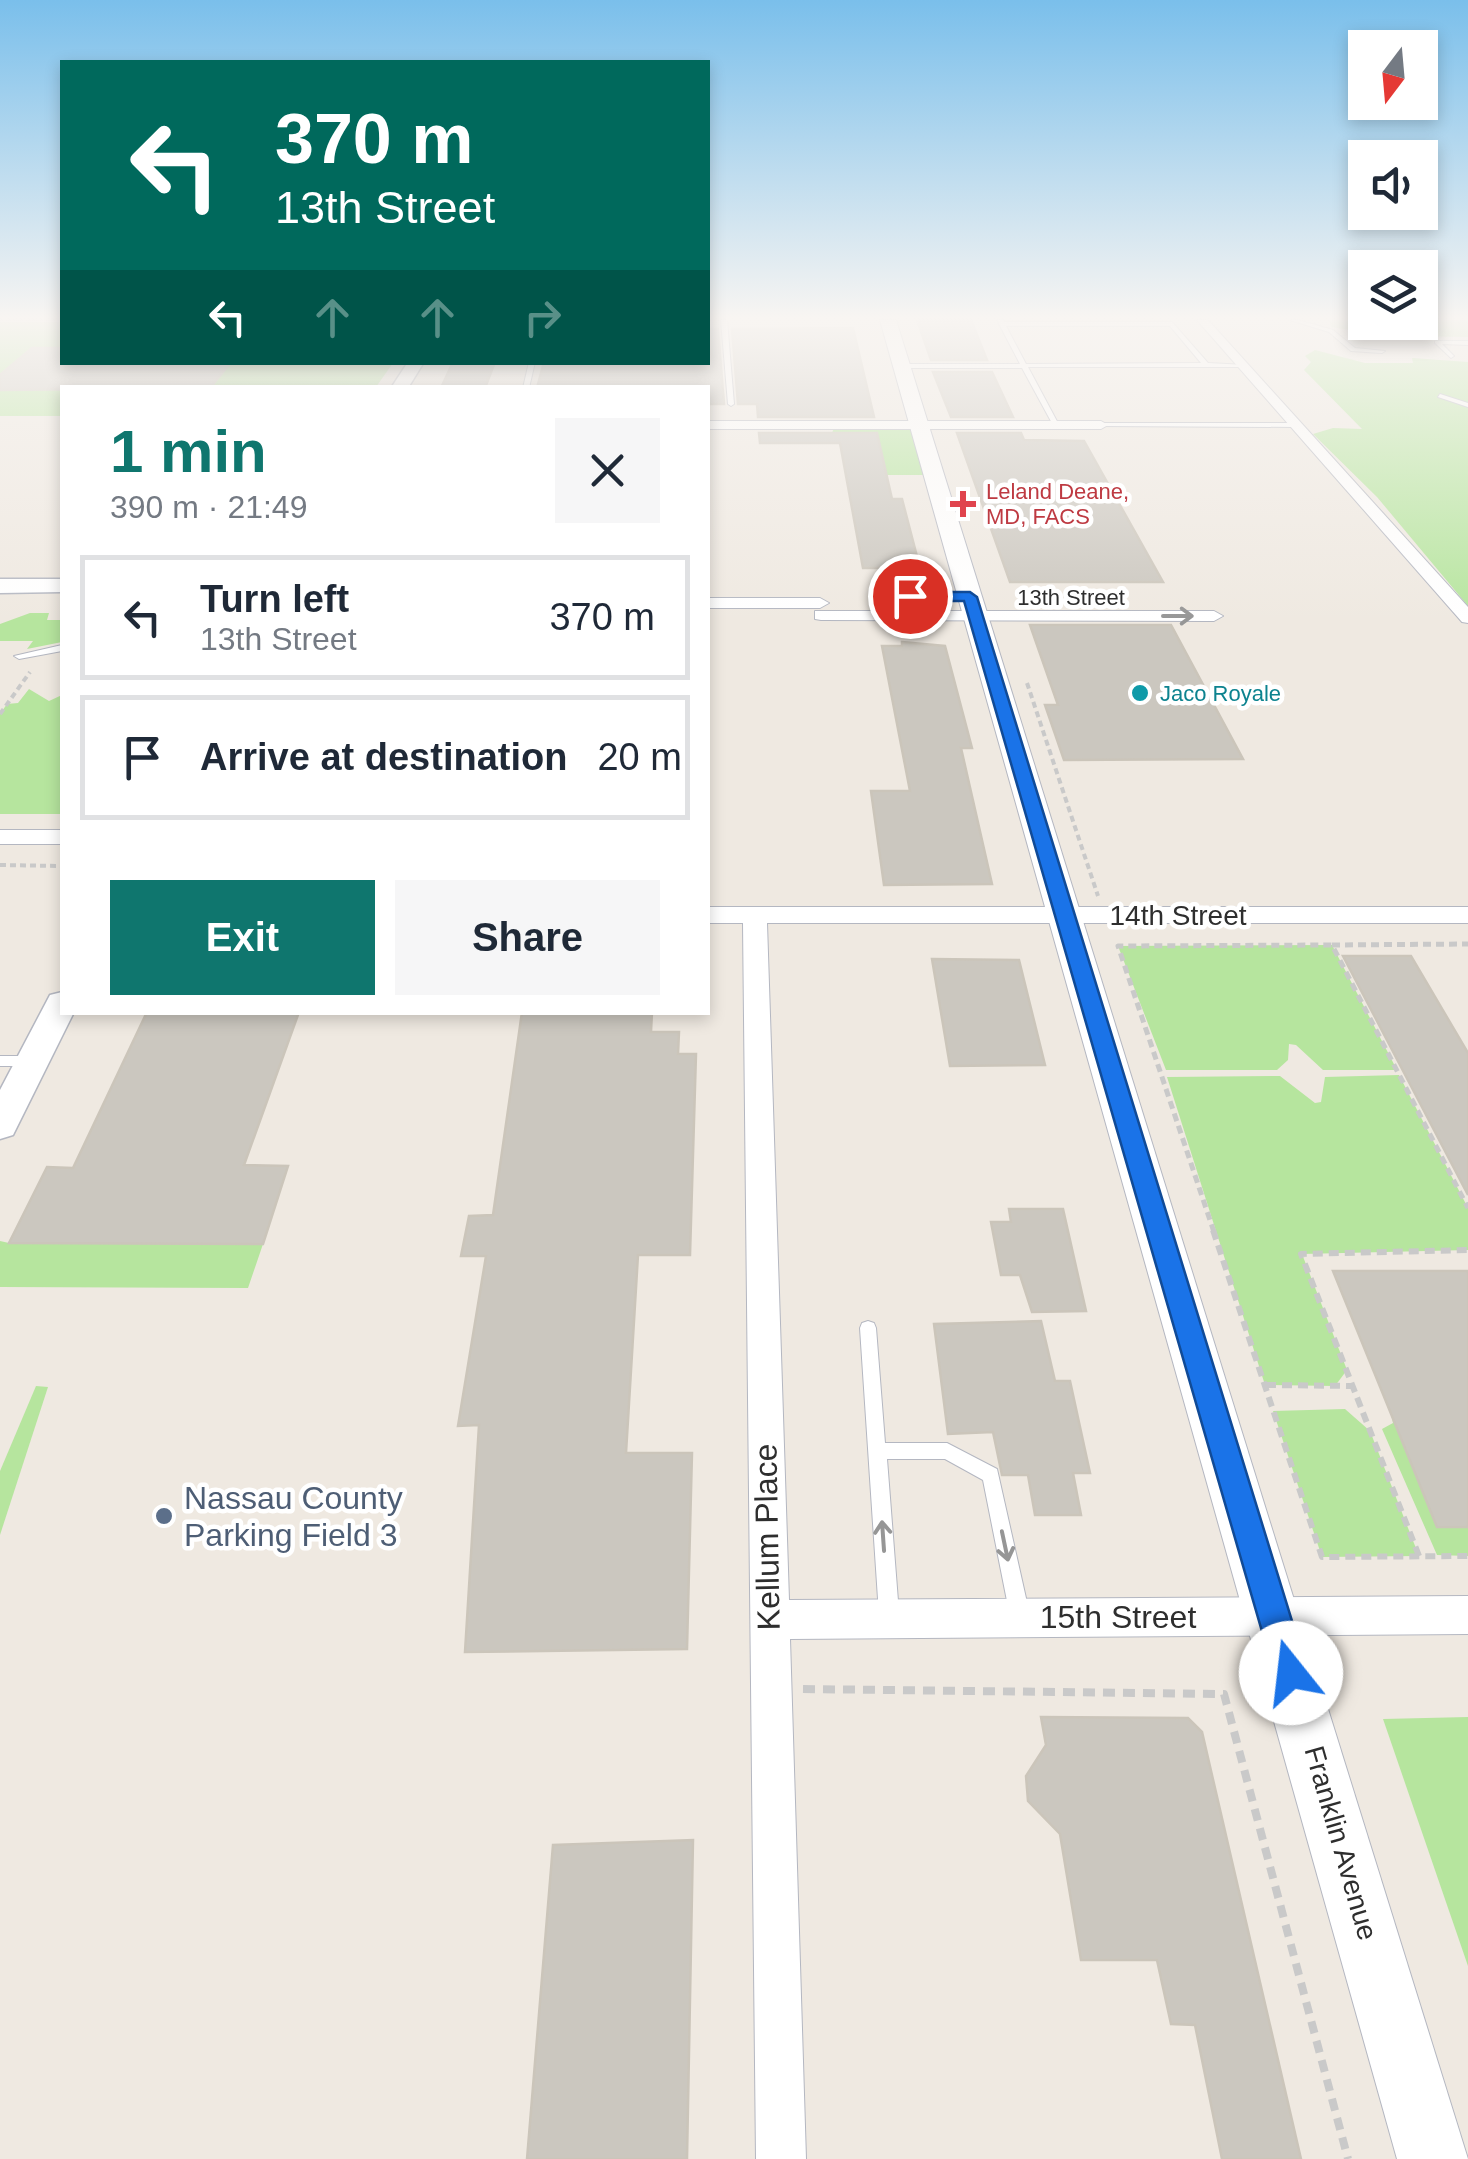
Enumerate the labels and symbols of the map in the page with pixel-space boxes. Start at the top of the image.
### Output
north arrow [1348,30,1438,120]
place label: Leland Deane, MD, FACS [986,479,1129,529]
marker: Leland Deane, MD, FACS [950,491,976,517]
pin [868,554,953,639]
street label: 13th Street [1017,585,1125,610]
one-way arrow [1162,606,1194,626]
place label: Jaco Royale [1160,681,1281,706]
marker: Jaco Royale [1129,682,1151,704]
street label: 14th Street [1110,900,1247,931]
street label: Kellum Place [747,1443,787,1631]
place label: Nassau County Parking Field 3 [184,1480,403,1553]
marker: Nassau County Parking Field 3 [153,1505,175,1527]
one-way arrow [873,1520,892,1552]
one-way arrow [997,1529,1016,1561]
street label: 15th Street [1040,1599,1196,1635]
position arrow [1239,1621,1343,1725]
street label: Franklin Avenue [1298,1742,1384,1944]

